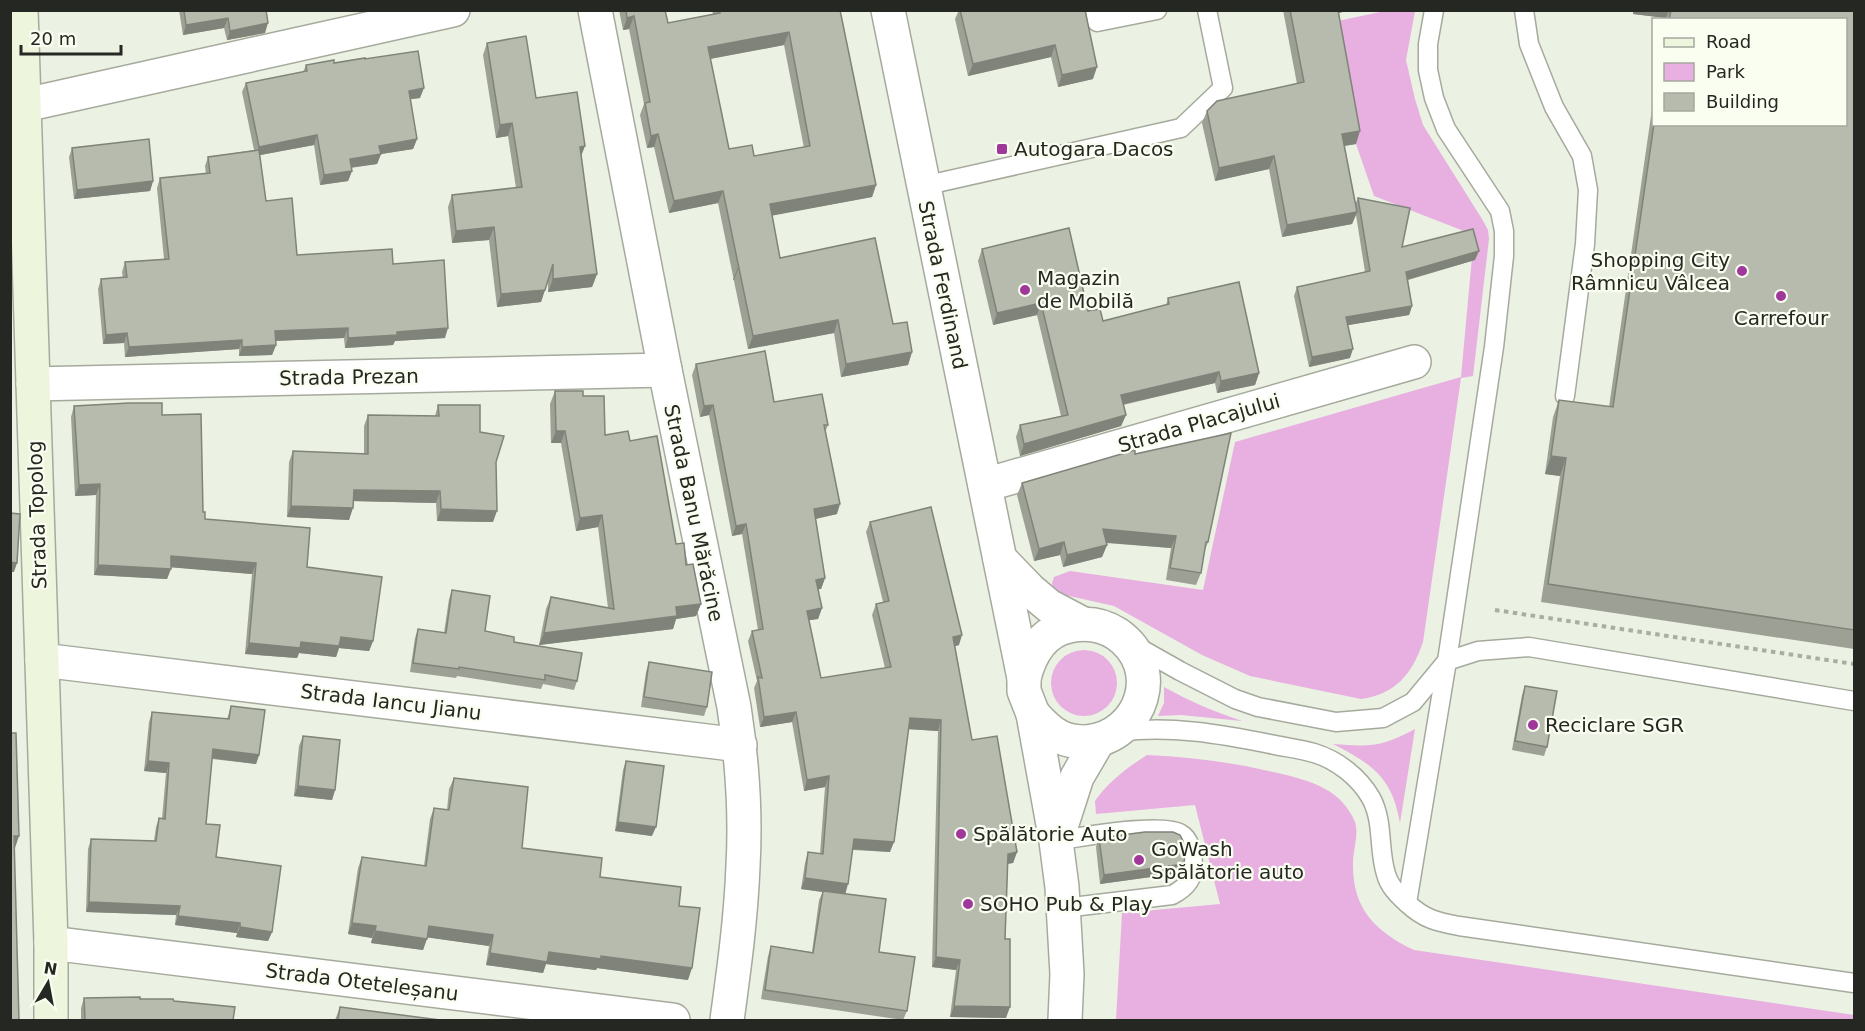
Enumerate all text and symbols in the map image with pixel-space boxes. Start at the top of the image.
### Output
scale bar [21,18,122,56]
legend [1652,18,1847,126]
text: 20 m [30,28,76,49]
text: Road [1706,31,1751,52]
text: Park [1706,61,1745,82]
text: Building [1706,91,1779,112]
place label: Autogara Dacos [1014,137,1174,161]
marker: Autogara Dacos [995,142,1009,156]
street label: Strada Ferdinand [913,199,973,371]
place label: Shopping City Râmnicu Vâlcea [1571,248,1730,295]
marker: Shopping City Râmnicu Vâlcea [1735,264,1749,278]
place label: Magazin de Mobilă [1037,266,1134,313]
marker: Magazin de Mobilă [1018,283,1032,297]
marker: Carrefour [1774,289,1788,303]
place label: Carrefour [1734,306,1829,330]
street label: Strada Prezan [279,364,419,390]
street label: Strada Placajului [1115,388,1283,458]
street label: Strada Banu Mărăcine [659,402,729,624]
street label: Strada Topolog [22,440,52,590]
street label: Strada Iancu Jianu [299,679,483,725]
place label: Reciclare SGR [1545,713,1684,737]
marker: Reciclare SGR [1526,718,1540,732]
place label: Spălătorie Auto [973,822,1127,846]
marker: Spălătorie Auto [954,827,968,841]
place label: GoWash Spălătorie auto [1151,837,1304,884]
marker: GoWash Spălătorie auto [1132,853,1146,867]
place label: SOHO Pub & Play [980,892,1153,916]
marker: SOHO Pub & Play [961,897,975,911]
north arrow [18,953,78,1013]
text: N [42,958,59,979]
street label: Strada Oteteleșanu [264,958,460,1006]

